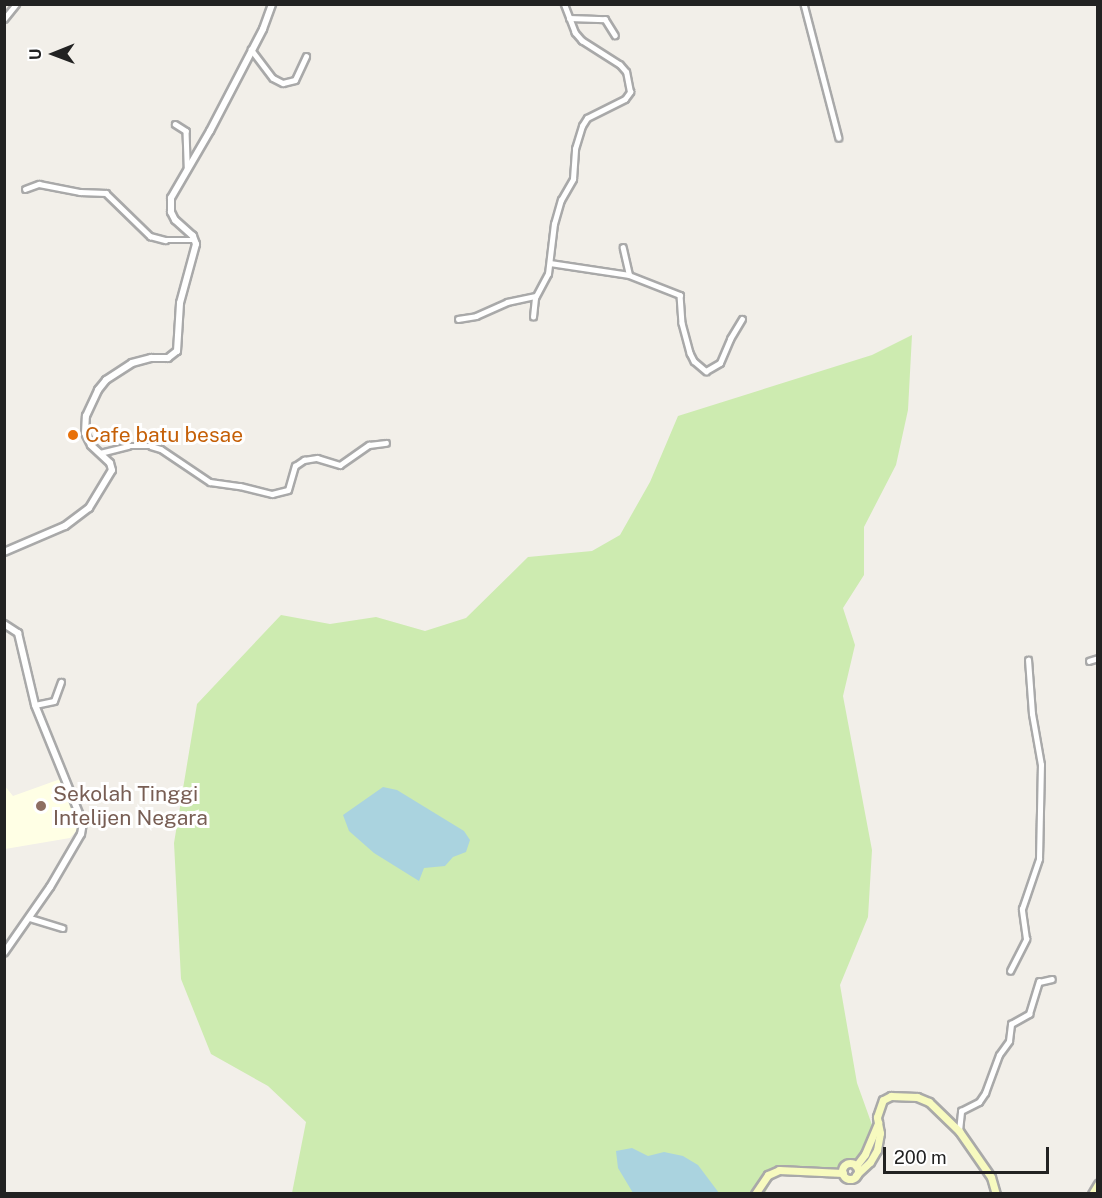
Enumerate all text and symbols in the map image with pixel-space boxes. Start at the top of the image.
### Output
north arrow [24,24,84,84]
text: U [26,48,45,60]
place label: Cafe batu besae [85,422,243,448]
marker: Cafe batu besae [66,428,80,442]
place label: Sekolah Tinggi Intelijen Negara [53,781,208,831]
marker: Sekolah Tinggi Intelijen Negara [34,799,48,813]
scale bar [886,1135,1052,1173]
text: 200 m [894,1147,947,1168]

